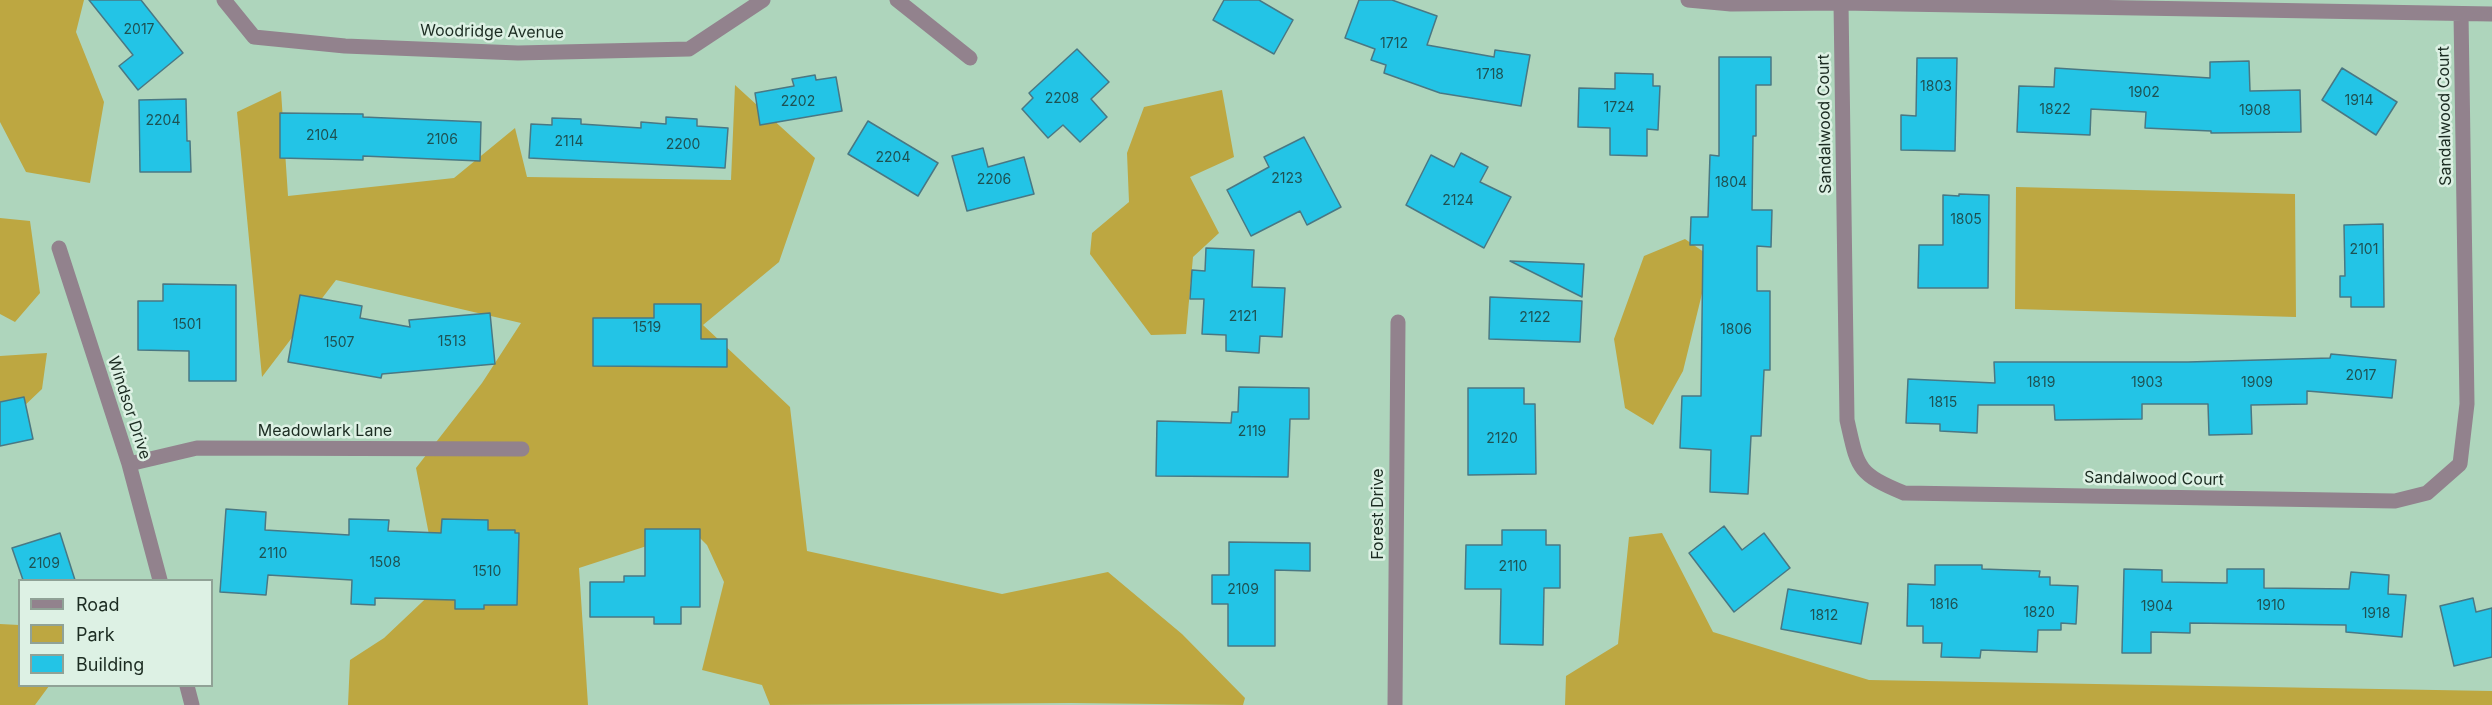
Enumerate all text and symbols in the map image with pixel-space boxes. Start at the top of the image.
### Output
street label: Woodridge Avenue [420,21,564,43]
house number: 2017 [124,22,154,38]
house number: 1712 [1380,36,1408,52]
street label: Sandalwood Court [2434,46,2456,186]
street label: Sandalwood Court [1814,54,1836,194]
house number: 1718 [1476,67,1504,83]
house number: 1803 [1920,79,1952,95]
house number: 1902 [2128,85,2160,101]
house number: 2208 [1045,91,1079,107]
house number: 1914 [2344,93,2374,109]
house number: 2202 [781,94,815,110]
house number: 1724 [1604,100,1634,116]
house number: 1822 [2039,102,2071,118]
house number: 1908 [2239,103,2271,119]
house number: 2204 [146,113,180,129]
house number: 2104 [306,128,338,144]
house number: 2106 [426,132,458,148]
house number: 2114 [555,134,583,150]
house number: 2200 [666,137,700,153]
house number: 2204 [876,150,910,166]
house number: 2123 [1271,171,1303,187]
house number: 2206 [977,172,1011,188]
house number: 1804 [1715,175,1747,191]
house number: 2124 [1442,193,1474,209]
house number: 1805 [1950,212,1982,228]
house number: 2101 [2350,242,2378,258]
house number: 2121 [1229,309,1257,325]
house number: 2122 [1519,310,1551,326]
house number: 1501 [173,317,201,333]
house number: 1519 [633,320,661,336]
house number: 1806 [1720,322,1752,338]
house number: 1513 [438,334,466,350]
house number: 1507 [324,335,354,351]
street label: Windsor Drive [103,354,155,462]
house number: 2017 [2346,368,2376,384]
house number: 1819 [2027,375,2055,391]
house number: 1903 [2131,375,2163,391]
house number: 1909 [2241,375,2273,391]
house number: 1815 [1929,395,1957,411]
street label: Meadowlark Lane [258,421,392,441]
house number: 2119 [1238,424,1266,440]
house number: 2120 [1486,431,1518,447]
street label: Forest Drive [1368,468,1388,560]
street label: Sandalwood Court [2084,468,2224,490]
house number: 2110 [259,546,287,562]
house number: 1508 [369,555,401,571]
house number: 2109 [28,556,60,572]
house number: 2110 [1499,559,1527,575]
house number: 1510 [473,564,501,580]
legend [18,579,213,687]
house number: 2109 [1227,582,1259,598]
text: Road [76,594,119,615]
house number: 1816 [1930,597,1958,613]
house number: 1910 [2257,598,2285,614]
house number: 1904 [2141,599,2173,615]
house number: 1820 [2023,605,2055,621]
house number: 1918 [2362,606,2390,622]
house number: 1812 [1810,608,1838,624]
text: Park [76,624,115,645]
text: Building [76,654,144,675]

